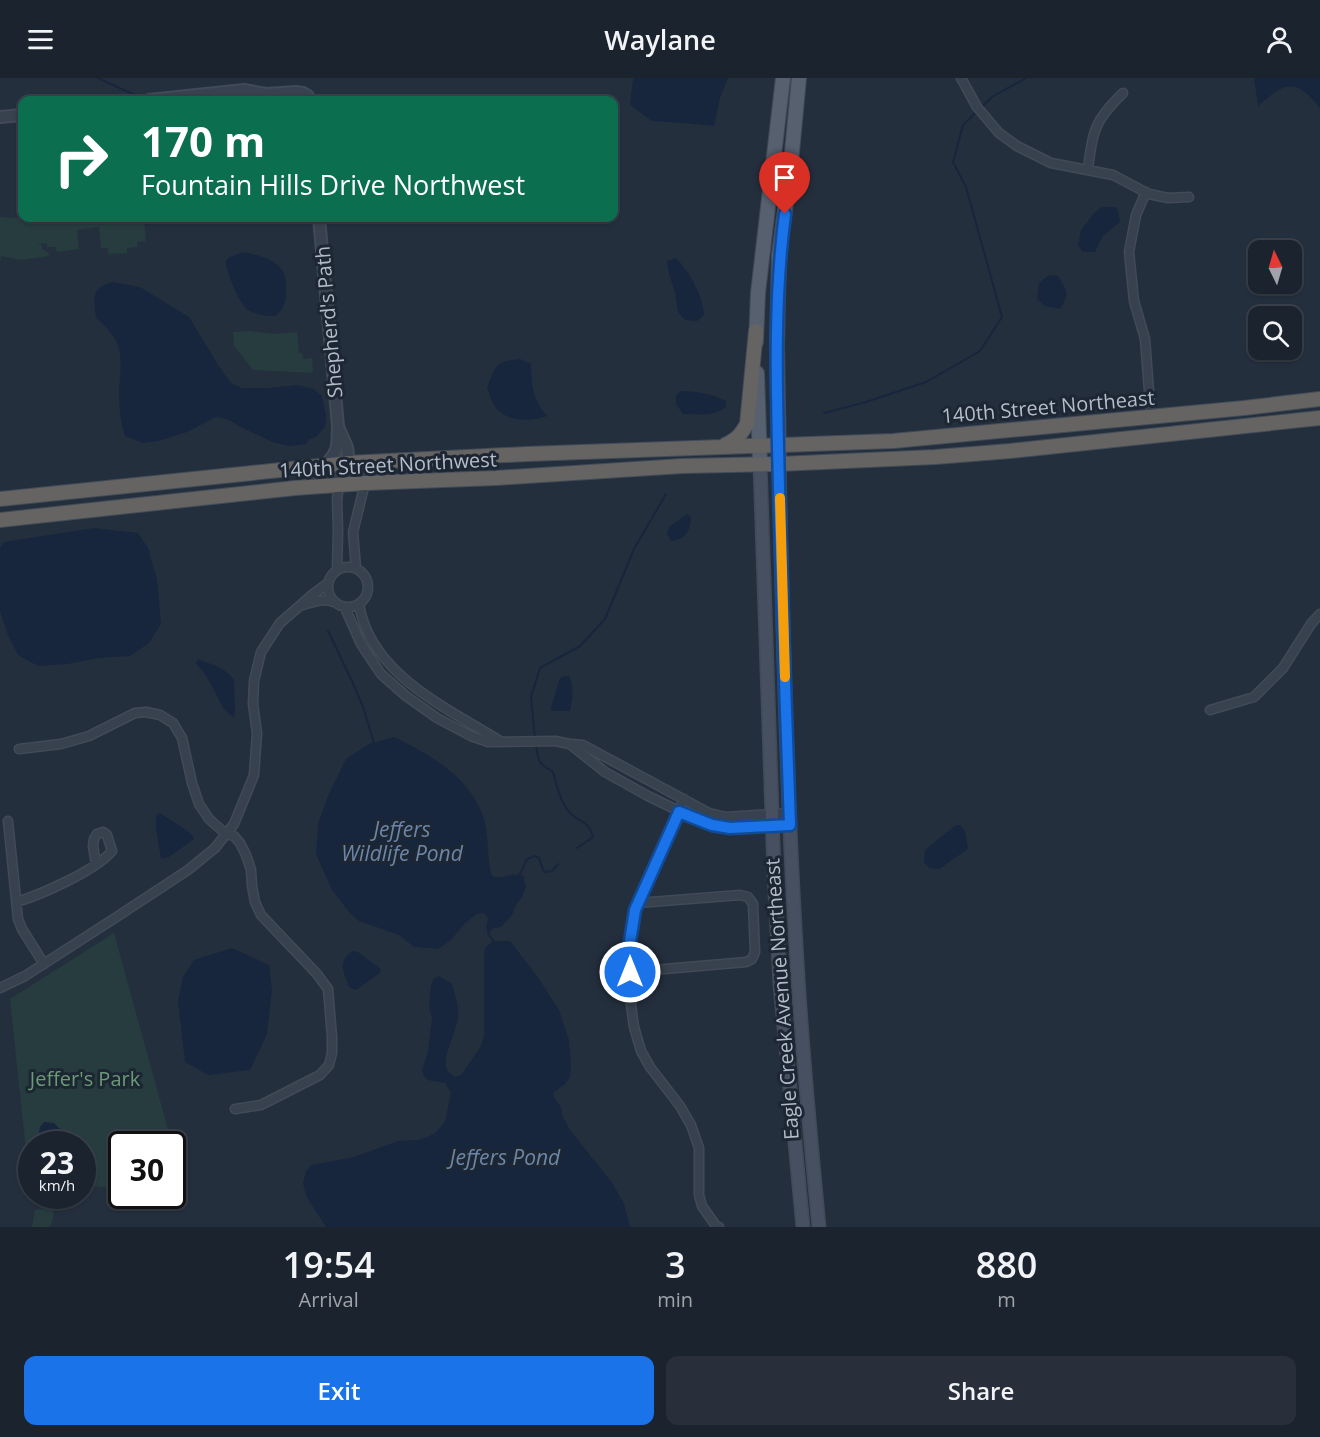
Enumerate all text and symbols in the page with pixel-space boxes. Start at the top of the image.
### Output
text: Waylane [604,21,716,58]
icon: menu [24,23,57,56]
icon: person [1263,23,1296,56]
text: 170 m [141,112,265,169]
icon: right [42,120,120,198]
pin [759,152,810,214]
icon: arrive [768,161,801,194]
text: Fountain Hills Drive Northwest [141,166,525,203]
north arrow [1248,240,1302,294]
map controls [1248,240,1302,360]
street label: Shepherd's Path [308,245,349,399]
button: search [1248,306,1302,360]
street label: 140th Street Northeast [940,384,1156,429]
street label: 140th Street Northwest [278,445,498,484]
water label: Jeffers Wildlife Pond [341,815,464,867]
street label: Eagle Creek Avenue Northeast [758,857,805,1141]
position arrow [598,940,662,1004]
park label: Jeffer's Park [28,1065,141,1092]
speed limit sign: 30 [108,1131,186,1209]
text: 23 [40,1142,74,1183]
water label: Jeffers Pond [446,1143,561,1171]
text: km/h [39,1175,75,1195]
text: 19:54 [283,1240,375,1289]
text: 3 [665,1240,686,1289]
text: 880 [976,1240,1037,1289]
text: Arrival [299,1286,359,1313]
text: min [657,1286,693,1313]
text: m [997,1286,1016,1313]
button: Exit [24,1356,654,1425]
button: Share [666,1356,1296,1425]

